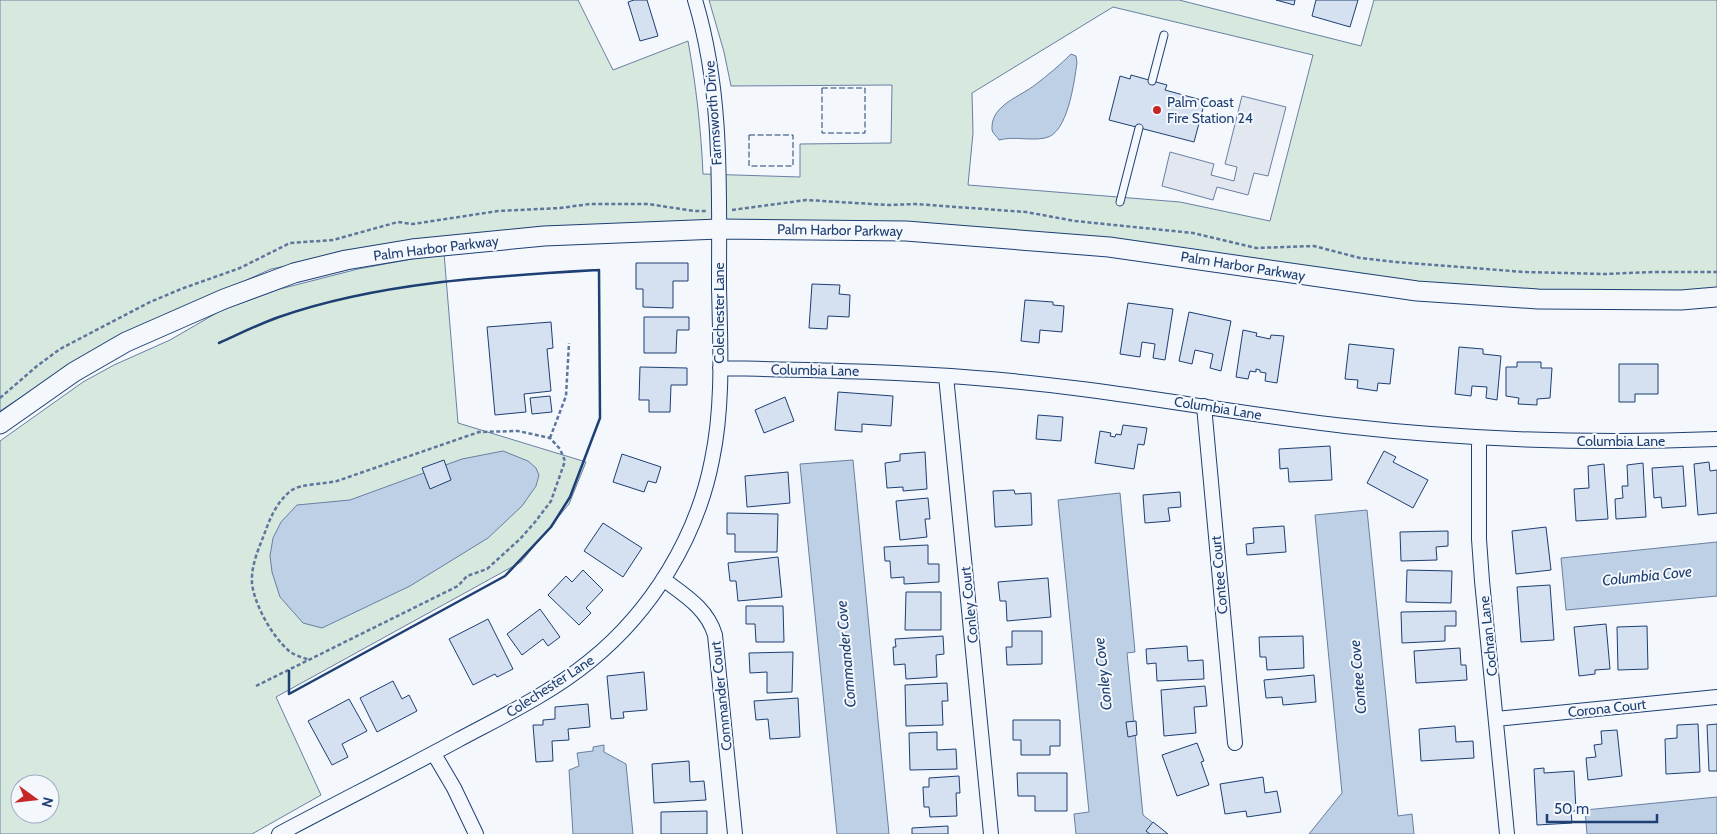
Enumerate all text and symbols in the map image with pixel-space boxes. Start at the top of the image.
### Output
street label: Farmsworth Drive [700,60,726,166]
place label: Palm Coast Fire Station 24 [1167,93,1253,127]
marker: Palm Coast Fire Station 24 [1151,104,1163,116]
street label: Palm Harbor Parkway [777,220,903,240]
street label: Palm Harbor Parkway [372,231,500,265]
street label: Palm Harbor Parkway [1179,247,1307,285]
street label: Colechester Lane [710,262,728,364]
street label: Columbia Lane [771,360,859,380]
street label: Columbia Lane [1173,392,1263,424]
street label: Columbia Lane [1577,432,1665,450]
street label: Contee Court [1207,535,1231,615]
water label: Columbia Cove [1601,562,1693,590]
street label: Conley Court [956,565,982,644]
street label: Cochran Lane [1475,595,1501,677]
water label: Commander Cove [832,600,860,708]
water label: Conley Cove [1090,637,1116,711]
water label: Contee Cove [1346,639,1370,715]
street label: Commander Court [706,640,736,752]
street label: Colechester Lane [503,651,597,721]
street label: Corona Court [1567,695,1647,721]
north arrow [10,774,60,824]
scale bar [1547,792,1657,824]
text: N [38,795,58,809]
text: 50 m [1554,800,1589,818]

